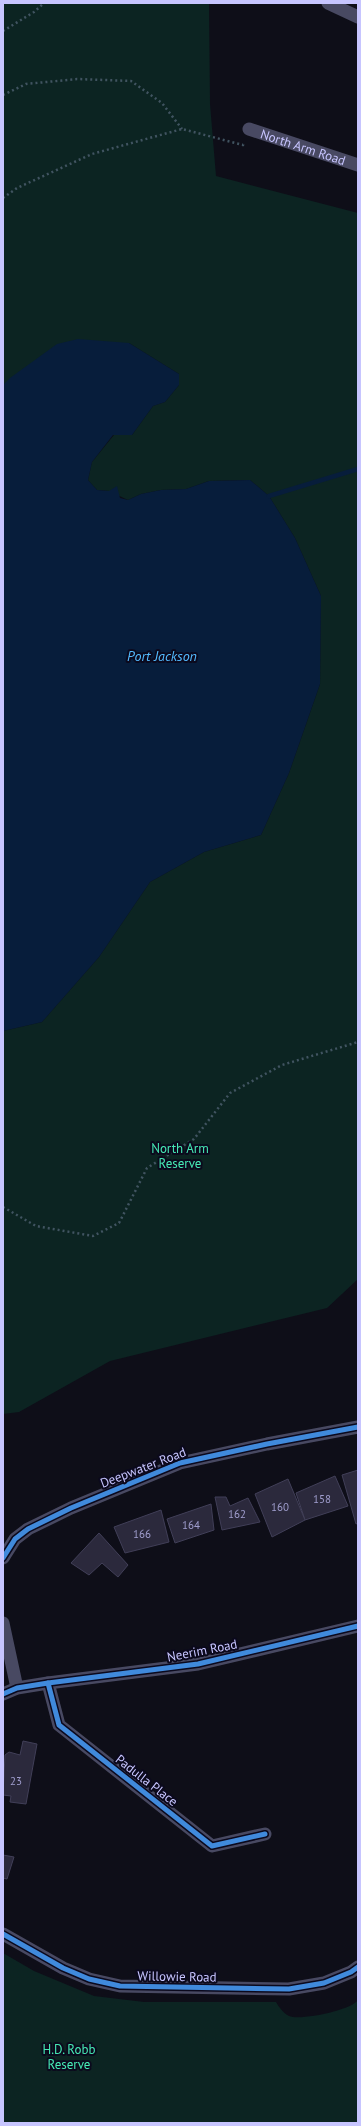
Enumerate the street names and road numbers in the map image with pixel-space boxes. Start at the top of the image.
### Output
street label: North Arm Road [258,125,348,169]
street label: Deepwater Road [98,1443,189,1492]
street label: Neerim Road [165,1635,239,1666]
street label: Padulla Place [112,1751,181,1810]
street label: Willowie Road [137,1967,217,1986]

